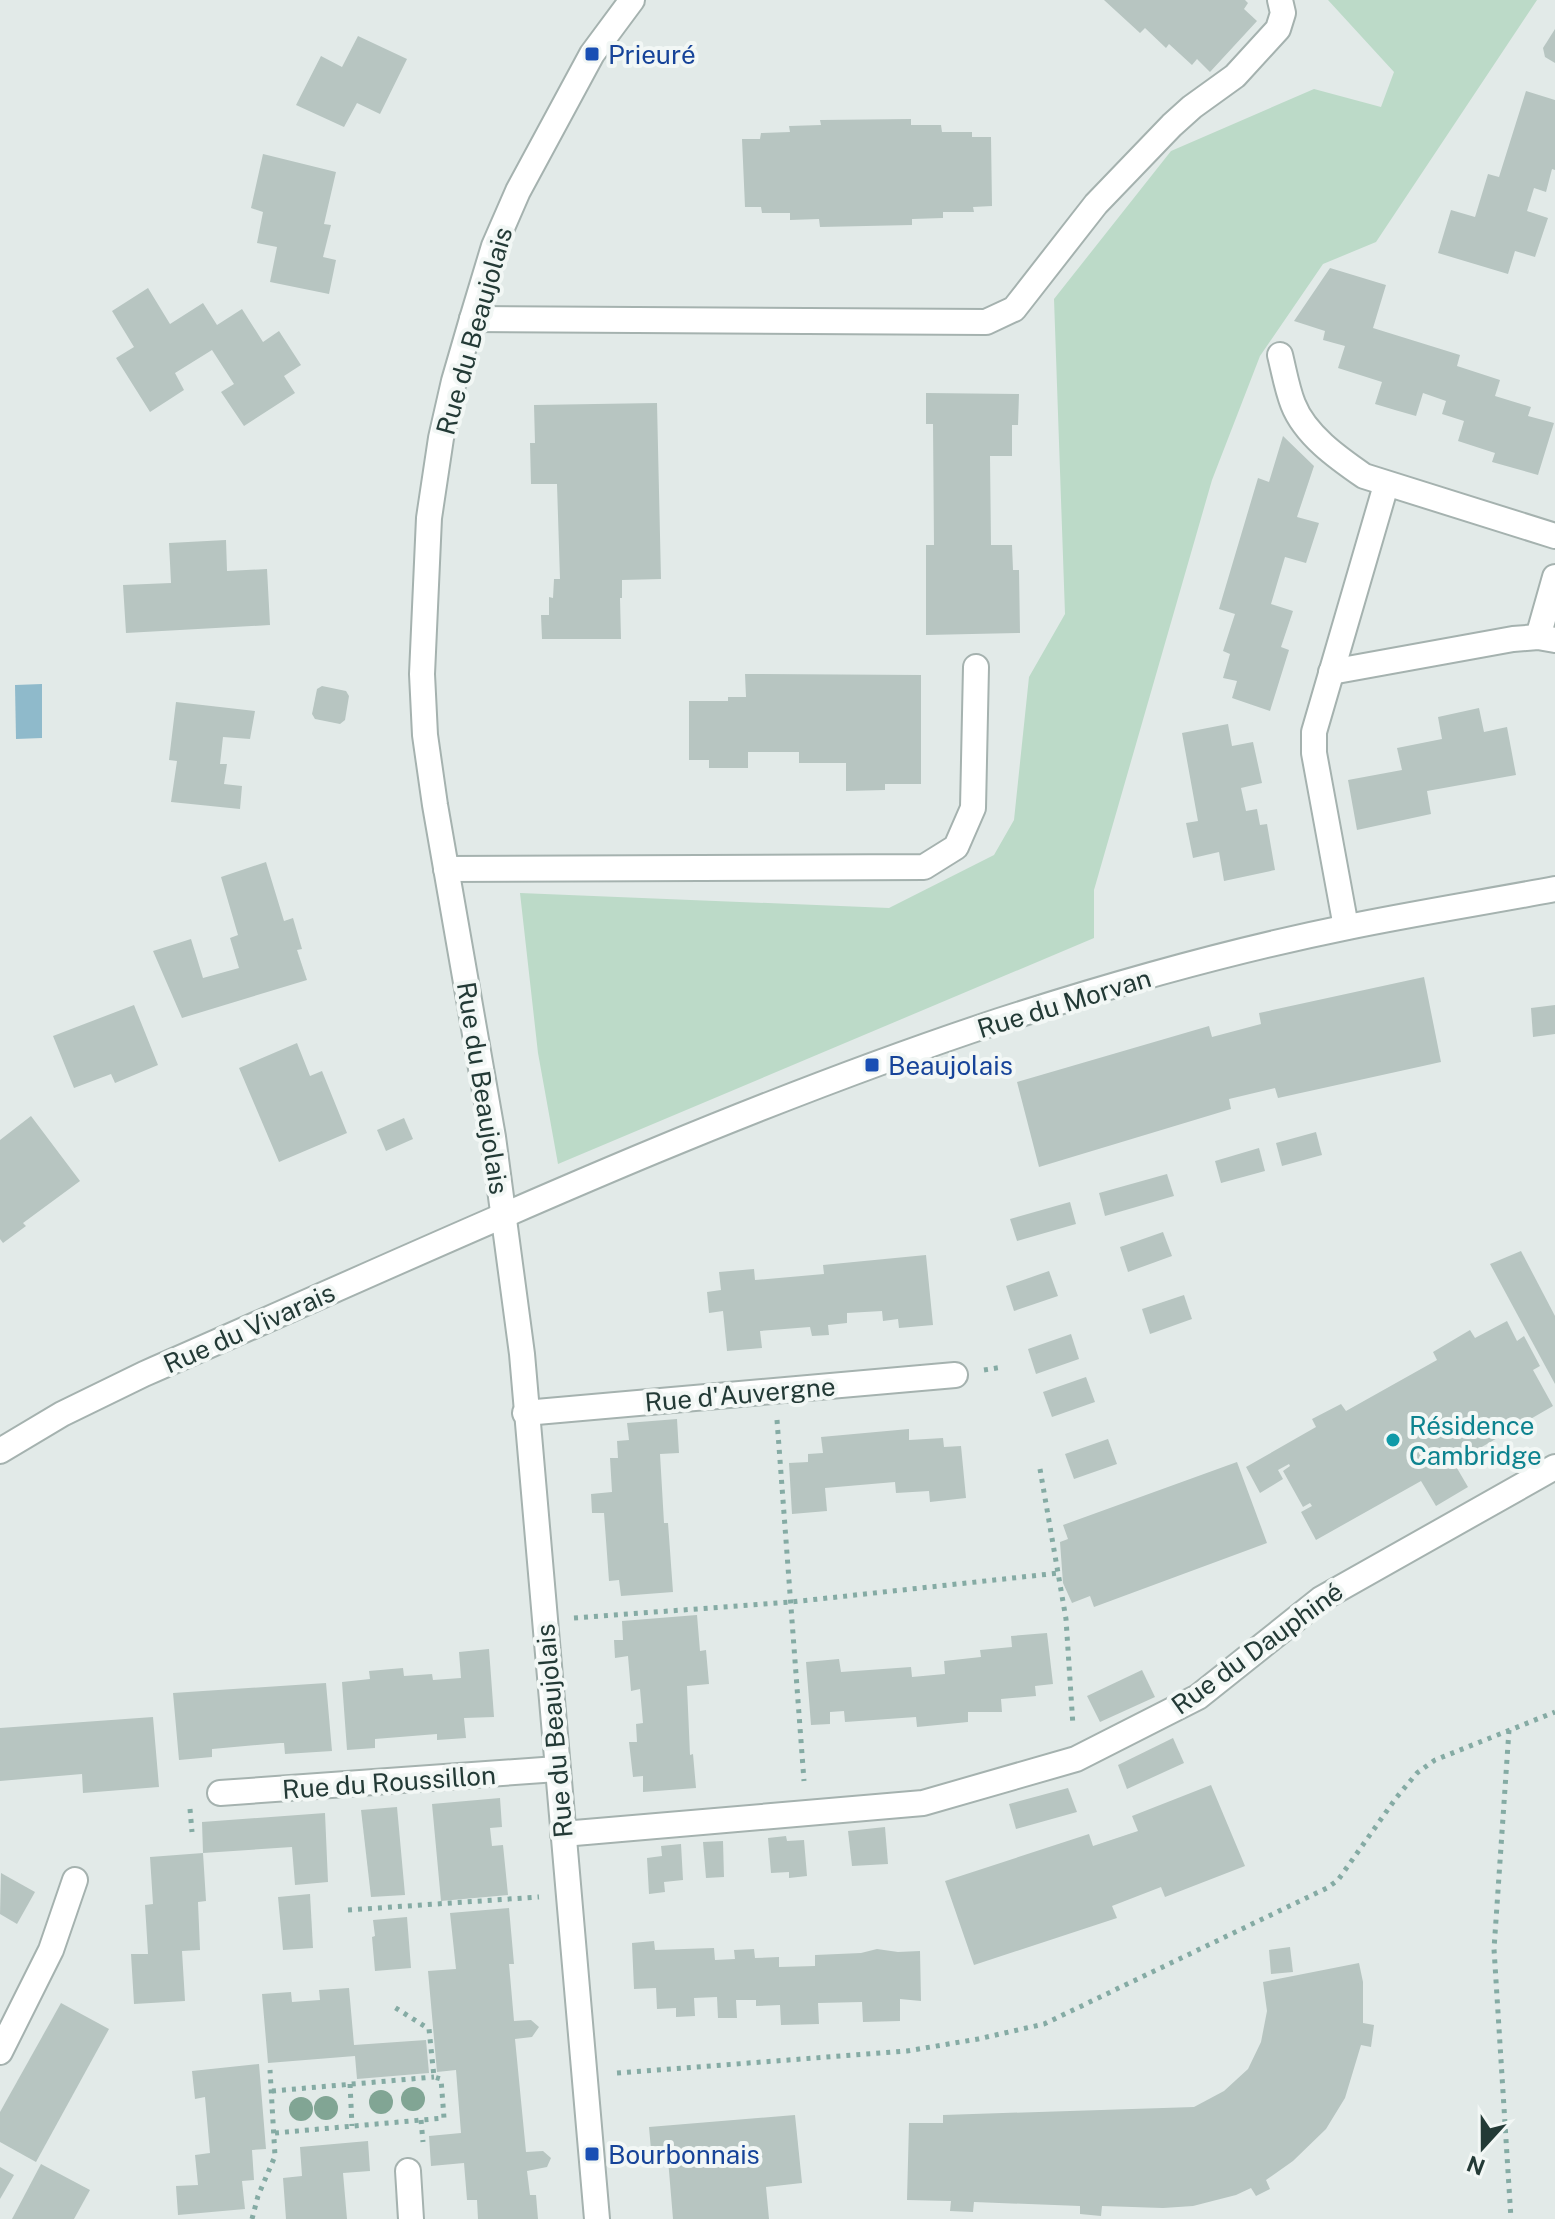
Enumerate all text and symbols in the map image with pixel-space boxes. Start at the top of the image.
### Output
place label: Prieuré [608,39,696,70]
marker: Prieuré [583,45,601,63]
street label: Rue du Beaujolais [430,224,518,438]
street label: Rue du Morvan [973,962,1155,1044]
street label: Rue du Beaujolais [451,980,515,1196]
place label: Beaujolais [888,1050,1013,1081]
marker: Beaujolais [863,1056,881,1074]
street label: Rue du Vivarais [159,1276,339,1380]
street label: Rue d'Auvergne [643,1370,837,1418]
place label: Résidence Cambridge [1409,1410,1542,1471]
marker: Résidence Cambridge [1384,1431,1402,1449]
street label: Rue du Dauphiné [1165,1575,1349,1721]
street label: Rue du Beaujolais [529,1623,579,1839]
street label: Rue du Roussillon [281,1759,497,1805]
north arrow [1443,2107,1523,2187]
place label: Bourbonnais [608,2139,760,2170]
marker: Bourbonnais [583,2145,601,2163]
text: N [1463,2150,1489,2181]

